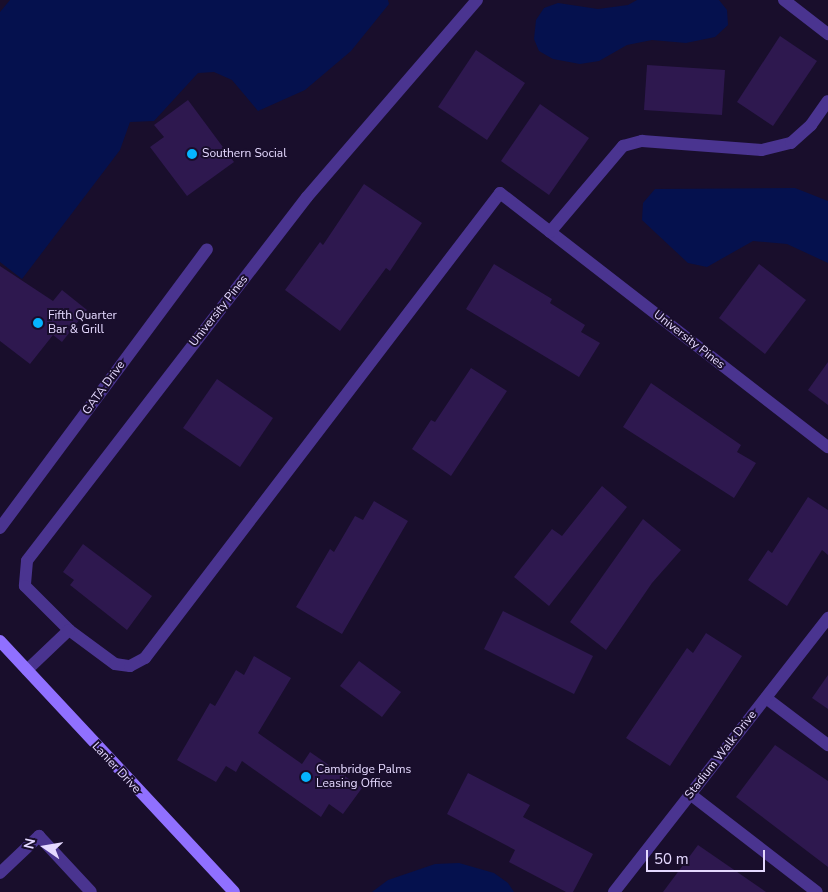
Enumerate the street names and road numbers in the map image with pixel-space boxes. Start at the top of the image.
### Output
street label: University Pines [187,272,251,350]
street label: University Pines [650,308,728,372]
street label: GATA Drive [80,358,128,418]
street label: Stadium Walk Drive [682,708,760,802]
street label: Lanier Drive [89,739,143,797]

